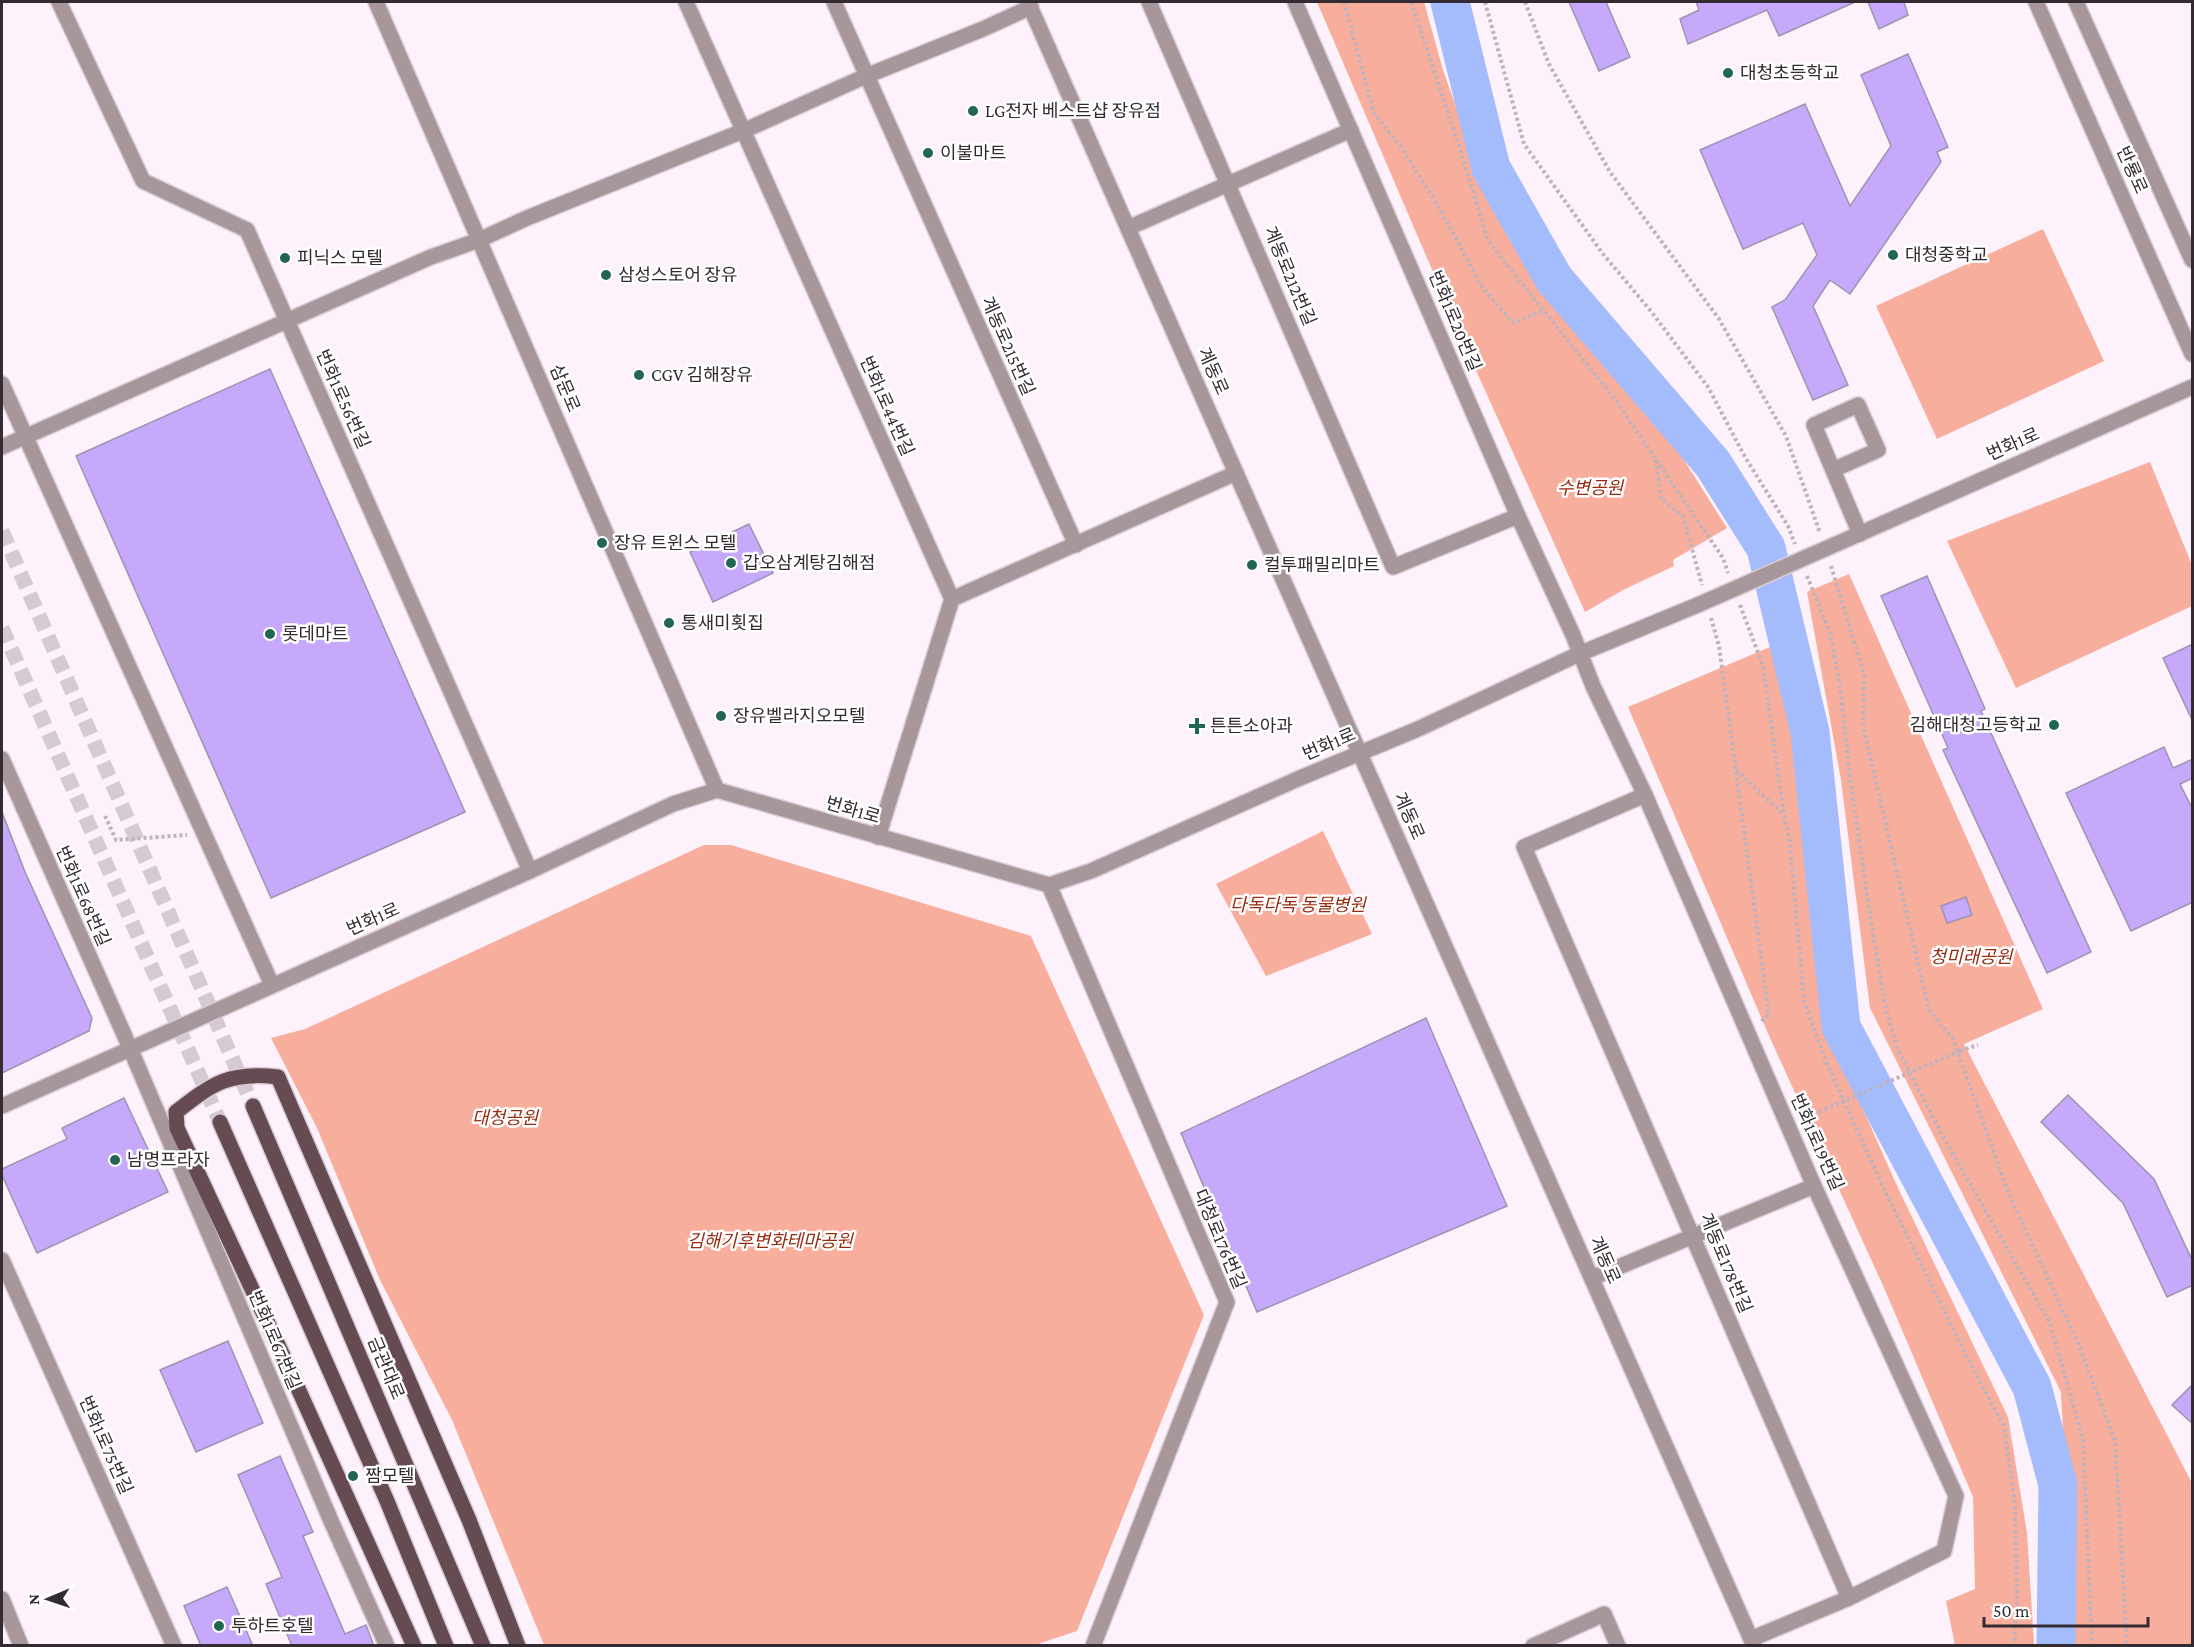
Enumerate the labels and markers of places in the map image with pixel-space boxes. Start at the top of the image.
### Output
place label: 대청초등학교 [1740,63,1839,83]
marker: 대청초등학교 [1721,66,1735,80]
place label: LG전자 베스트샵 장유점 [985,101,1161,121]
marker: LG전자 베스트샵 장유점 [966,104,980,118]
place label: 이불마트 [940,143,1006,163]
marker: 이불마트 [921,146,935,160]
place label: 대청중학교 [1905,245,1988,265]
place label: 피닉스 모텔 [297,248,383,268]
marker: 대청중학교 [1886,248,1900,262]
marker: 피닉스 모텔 [278,251,292,265]
place label: 삼성스토어 장유 [618,265,737,285]
marker: 삼성스토어 장유 [599,268,613,282]
place label: CGV 김해장유 [651,365,753,385]
marker: CGV 김해장유 [632,368,646,382]
place label: 장유 트윈스 모텔 [614,533,737,553]
marker: 장유 트윈스 모텔 [595,536,609,550]
place label: 갑오삼계탕김해점 [743,553,875,573]
place label: 컬투패밀리마트 [1264,555,1380,575]
marker: 갑오삼계탕김해점 [724,556,738,570]
marker: 컬투패밀리마트 [1245,558,1259,572]
place label: 통새미횟집 [681,613,764,633]
marker: 통새미횟집 [662,616,676,630]
place label: 롯데마트 [282,624,348,644]
marker: 롯데마트 [263,627,277,641]
place label: 장유벨라지오모텔 [733,706,865,726]
marker: 장유벨라지오모텔 [714,709,728,723]
place label: 김해대청고등학교 [1910,715,2042,735]
place label: 튼튼소아과 [1210,716,1293,736]
marker: 튼튼소아과 [1188,717,1206,735]
marker: 김해대청고등학교 [2047,718,2061,732]
place label: 남명프라자 [127,1150,210,1170]
marker: 남명프라자 [108,1153,122,1167]
place label: 짬모텔 [365,1466,415,1486]
marker: 짬모텔 [346,1469,360,1483]
place label: 투하트호텔 [231,1616,314,1636]
marker: 투하트호텔 [212,1619,226,1633]

